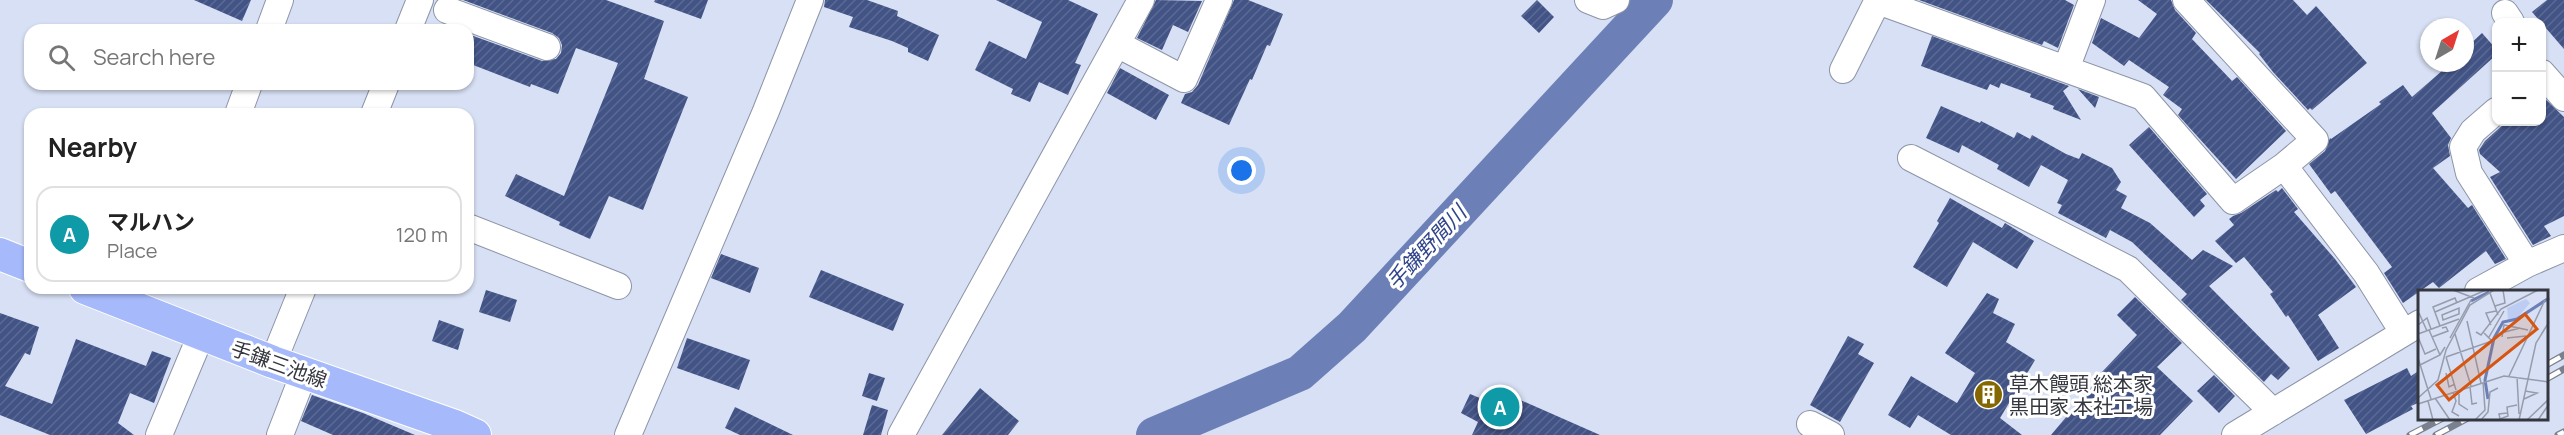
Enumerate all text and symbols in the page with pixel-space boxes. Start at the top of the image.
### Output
north arrow [2420,18,2474,72]
map controls [2492,18,2546,126]
button: + [2492,18,2546,72]
search box [24,24,474,90]
icon: search [45,41,78,74]
text: Search here [93,42,215,72]
button: − [2492,72,2546,126]
text: Nearby [48,129,137,165]
your location [1227,156,1256,185]
water label: 手鎌野間川 [1380,198,1473,295]
text: マルハン [107,207,195,237]
text: A [63,221,76,248]
text: 120 m [396,221,448,248]
text: Place [107,237,157,264]
inset map [2418,290,2549,420]
street label: 手鎌三池線 [227,334,331,394]
place label: 草木饅頭 総本家 黒田家 本社工場 [2009,370,2153,420]
building icon: 草木饅頭 総本家 黒田家 本社工場 [1972,378,2004,410]
pin: A [1480,384,1520,430]

